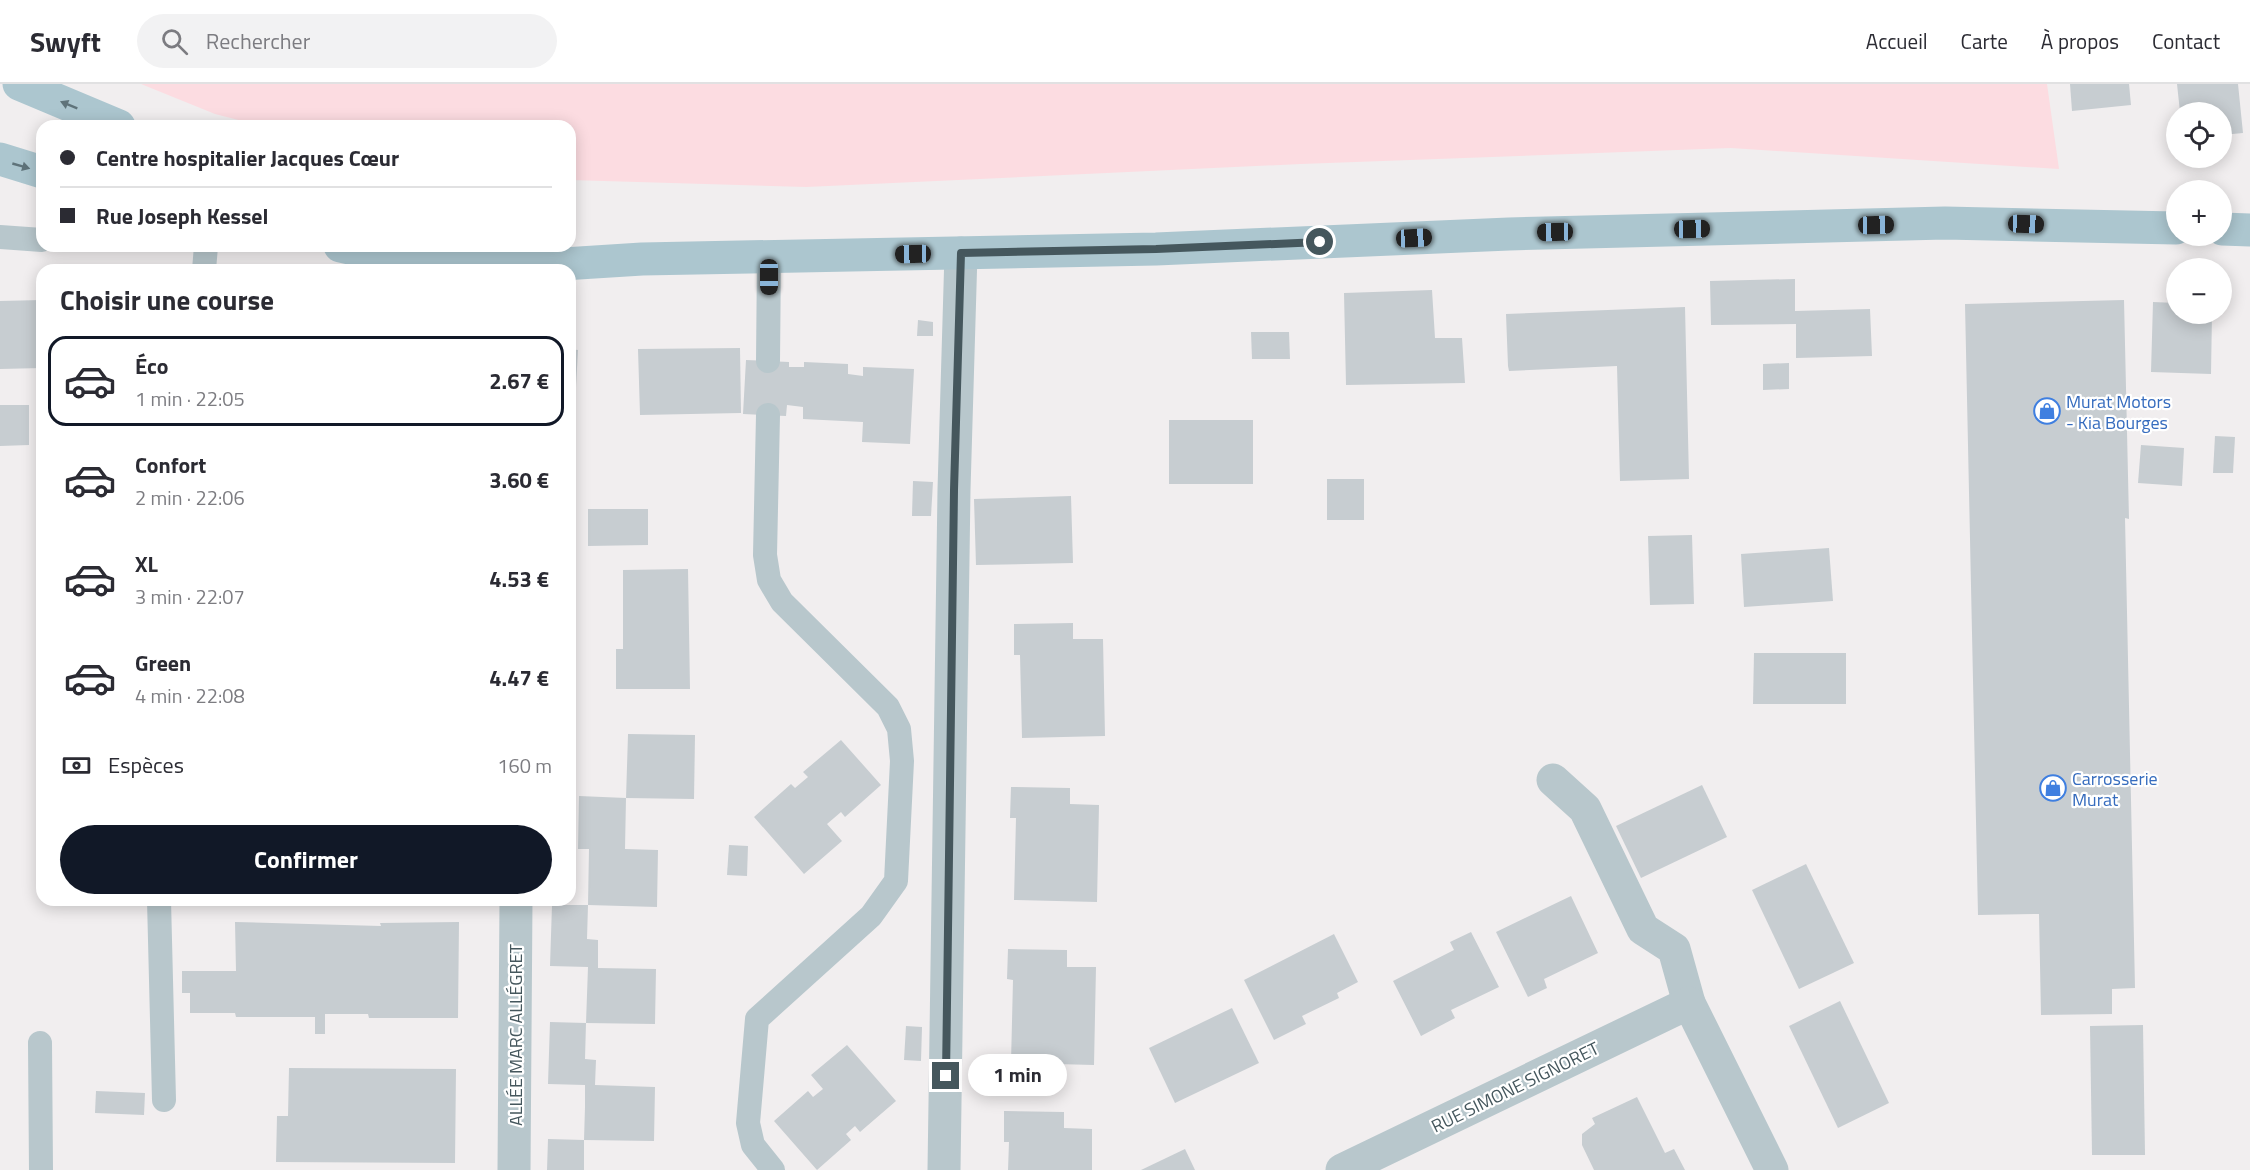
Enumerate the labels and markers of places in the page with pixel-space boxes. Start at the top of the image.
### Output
place label: Murat Motors - Kia Bourges [2066,388,2171,436]
shop icon: Murat Motors - Kia Bourges [2032,396,2062,426]
place label: Carrosserie Murat [2072,765,2158,813]
shop icon: Carrosserie Murat [2038,773,2068,803]

